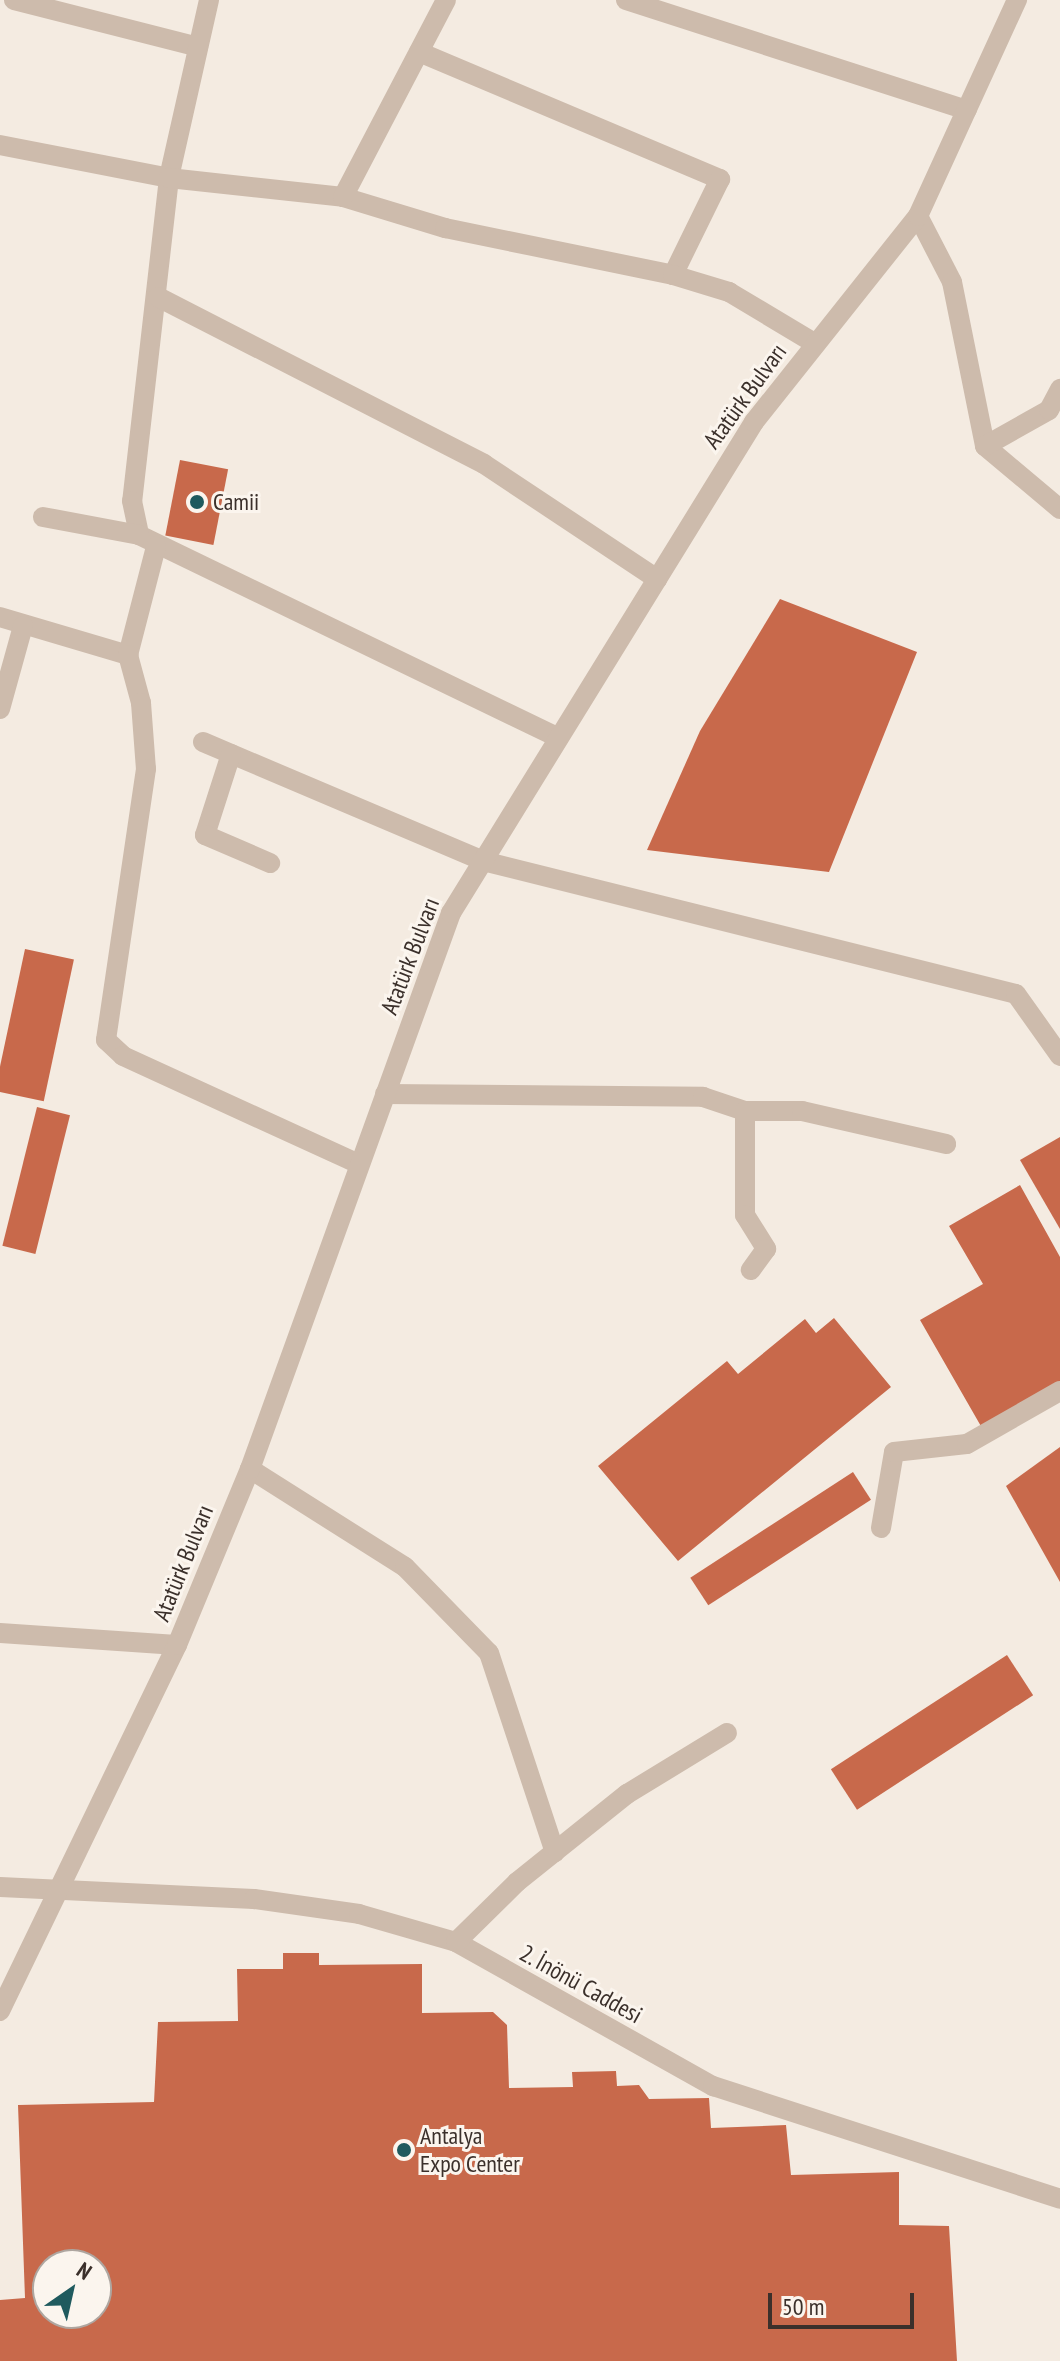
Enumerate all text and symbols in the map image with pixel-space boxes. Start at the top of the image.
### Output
street label: Atatürk Bulvarı [697,338,793,454]
place label: Camii [213,488,259,516]
marker: Camii [188,493,206,511]
street label: Atatürk Bulvarı [374,893,446,1019]
street label: Atatürk Bulvarı [147,1500,219,1626]
street label: 2. İnönü Caddesi [514,1938,648,2030]
place label: Antalya Expo Center [420,2122,520,2178]
marker: Antalya Expo Center [395,2141,413,2159]
north arrow [32,2249,112,2329]
text: N [72,2256,97,2286]
scale bar [772,2277,918,2327]
text: 50 m [782,2291,824,2322]

